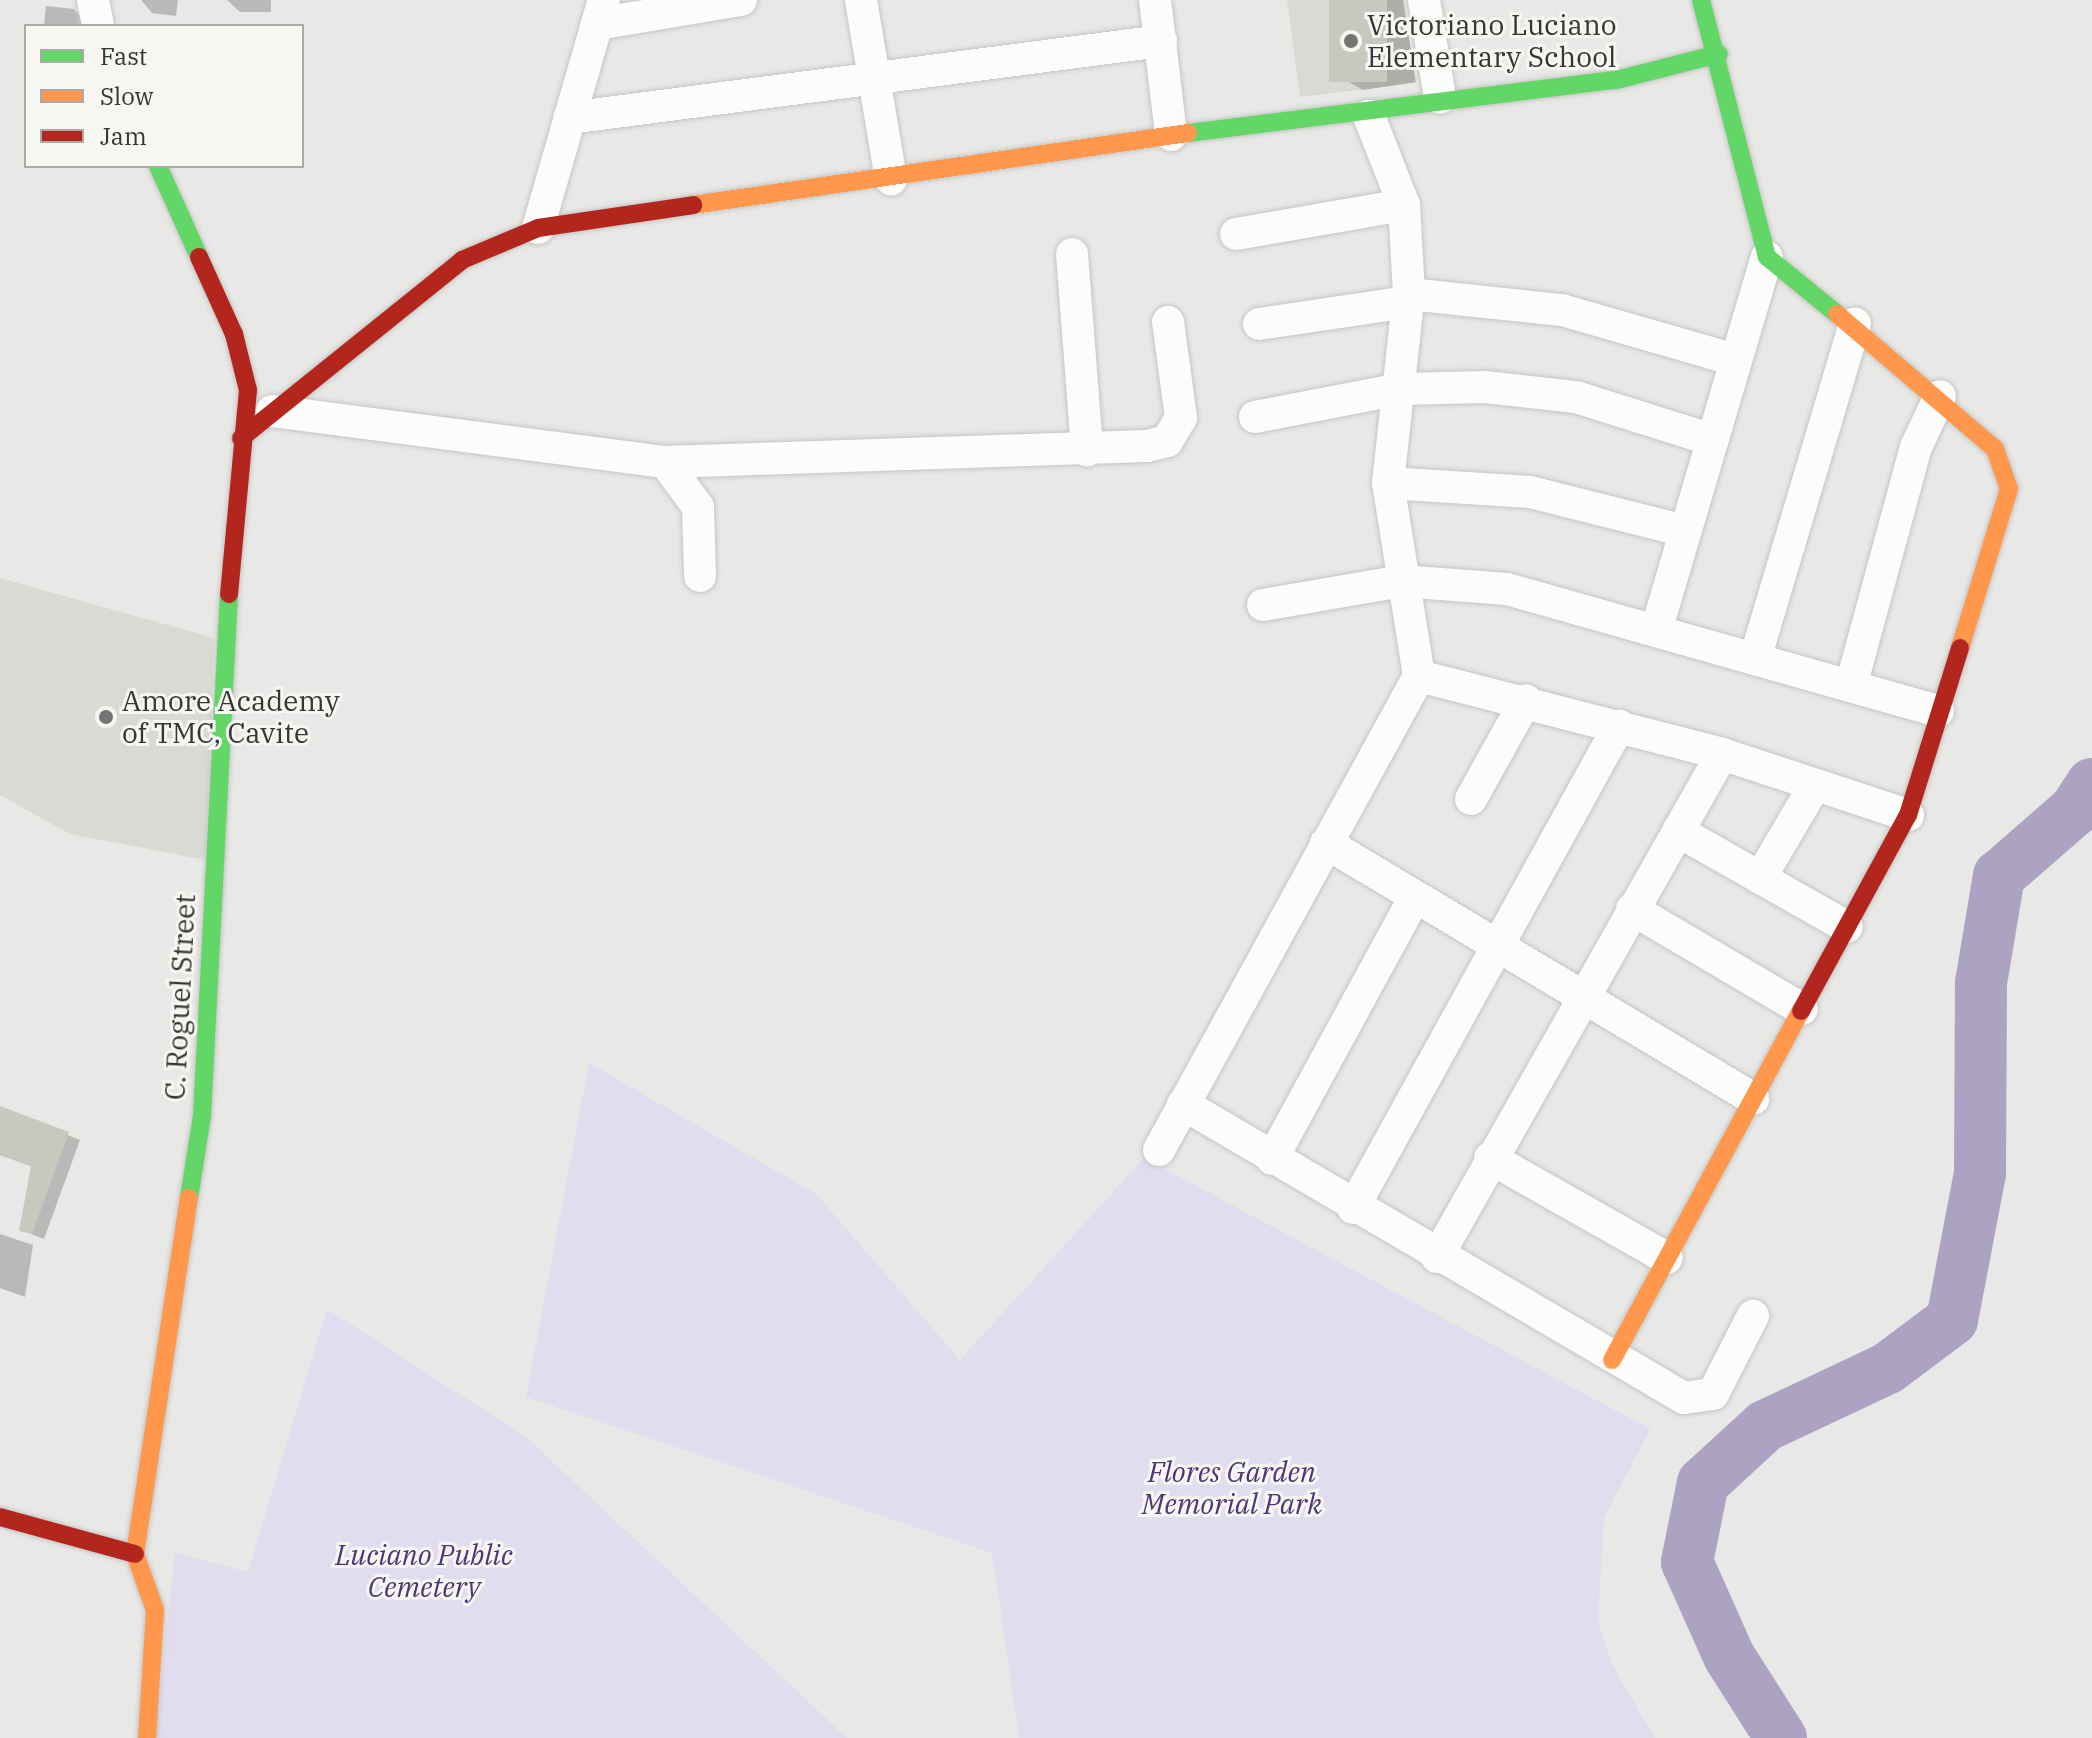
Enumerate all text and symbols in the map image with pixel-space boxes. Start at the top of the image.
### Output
place label: Victoriano Luciano Elementary School [1367,8,1617,74]
legend [24,24,304,168]
marker: Victoriano Luciano Elementary School [1342,32,1360,50]
text: Fast [100,40,147,72]
text: Slow [100,80,153,112]
text: Jam [100,120,147,152]
place label: Amore Academy of TMC, Cavite [122,684,340,750]
marker: Amore Academy of TMC, Cavite [97,708,115,726]
street label: C. Roguel Street [158,893,202,1101]
park label: Flores Garden Memorial Park [1142,1455,1322,1521]
park label: Luciano Public Cemetery [335,1538,513,1604]

